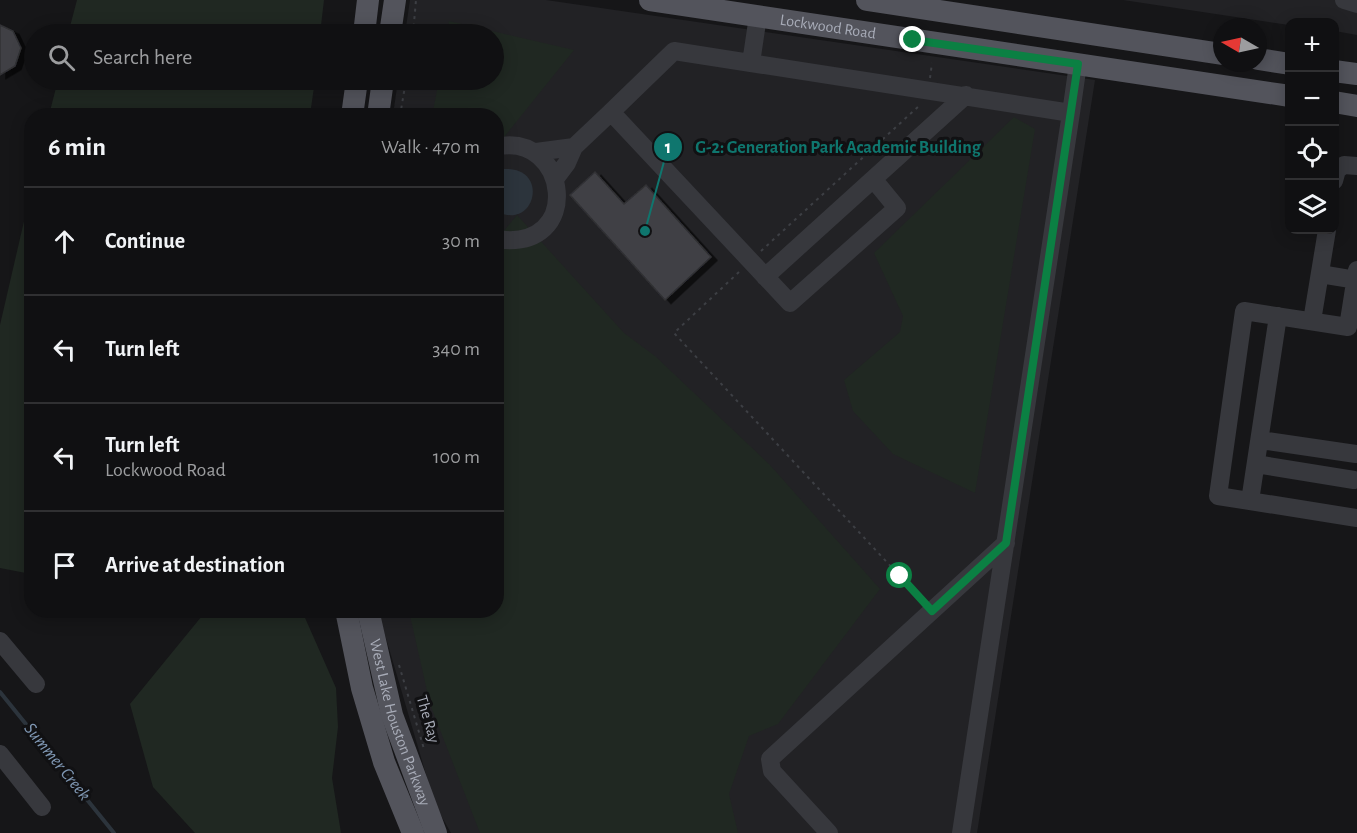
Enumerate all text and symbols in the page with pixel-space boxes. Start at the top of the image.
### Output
street label: Lockwood Road [779,12,877,42]
north arrow [1213,18,1267,72]
map controls [1285,18,1339,234]
button: + [1285,18,1339,72]
search box [24,24,504,90]
route end [899,26,925,52]
icon: search [45,41,78,74]
text: Search here [93,46,192,68]
button: − [1285,72,1339,126]
button: locate [1285,126,1339,180]
callout: G-2: Generation Park Academic Building [653,129,993,165]
text: 6 min [48,134,106,160]
text: Walk · 470 m [381,137,480,157]
text: 1 [665,139,671,157]
text: G-2: Generation Park Academic Building [695,139,982,157]
button: layers [1285,180,1339,234]
icon: ahead [48,225,81,258]
text: Continue [105,230,185,252]
text: 30 m [442,231,480,251]
icon: left [48,333,81,366]
text: Turn left [105,338,179,360]
text: 340 m [432,339,480,359]
text: Turn left [105,434,179,456]
icon: left [48,441,81,474]
text: 100 m [433,447,480,467]
text: Lockwood Road [105,460,226,480]
icon: arrive [48,549,81,582]
text: Arrive at destination [105,554,285,576]
route start [886,562,912,588]
street label: West Lake Houston Parkway [367,637,433,809]
street label: The Ray [413,693,442,745]
water label: Summer Creek [20,720,94,804]

